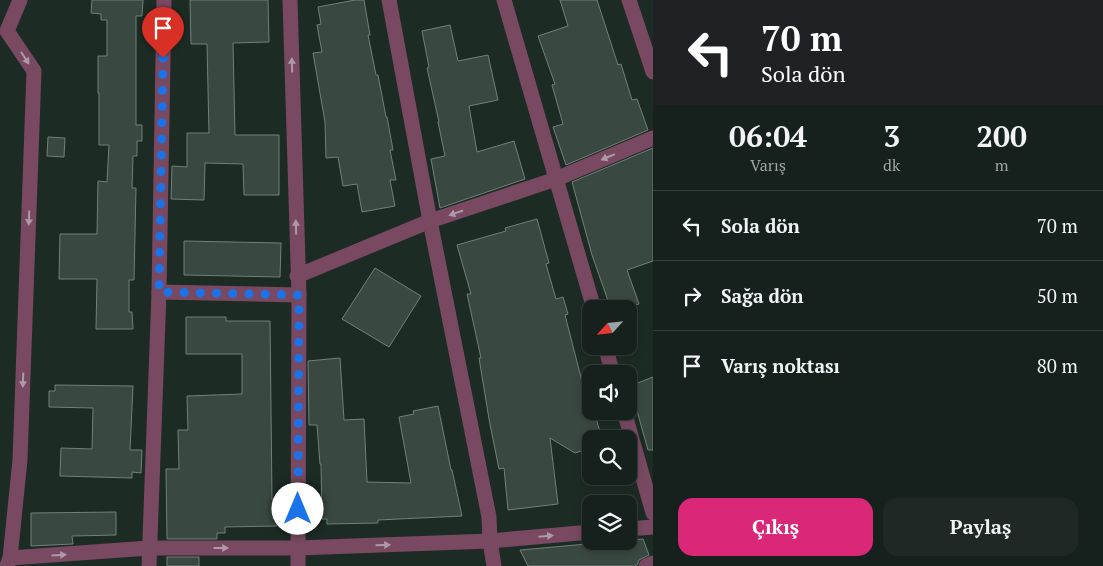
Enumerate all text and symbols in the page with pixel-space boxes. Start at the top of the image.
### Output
pin [142,7,184,58]
icon: arrive [149,14,177,42]
text: 70 m [761,15,842,61]
icon: left [678,20,743,85]
one-way arrow [20,51,30,65]
one-way arrow [288,57,296,73]
text: Sola dön [761,59,845,88]
text: 06:04 [729,116,807,156]
text: 3 [883,116,900,156]
text: 200 [976,116,1027,156]
one-way arrow [601,153,615,161]
text: Varış [750,154,786,176]
text: dk [883,154,900,176]
text: m [995,154,1008,176]
one-way arrow [448,209,463,217]
one-way arrow [24,210,32,226]
icon: left [678,212,706,240]
text: Sola dön [721,213,800,238]
text: 70 m [1037,213,1078,238]
one-way arrow [292,219,300,235]
icon: right [678,282,706,310]
text: Sağa dön [721,283,804,308]
text: 50 m [1037,283,1078,308]
north arrow [582,300,638,355]
map controls [582,300,637,550]
icon: arrive [678,352,706,380]
text: Varış noktası [721,353,840,378]
text: 80 m [1037,353,1078,378]
button: sound [582,365,637,420]
one-way arrow [19,373,27,389]
button: search [582,430,637,485]
position arrow [271,482,323,534]
button: layers [582,495,637,550]
button: Çıkış [678,498,873,556]
button: Paylaş [883,498,1078,556]
one-way arrow [538,532,554,540]
one-way arrow [376,541,392,549]
one-way arrow [213,544,229,552]
one-way arrow [51,550,67,558]

